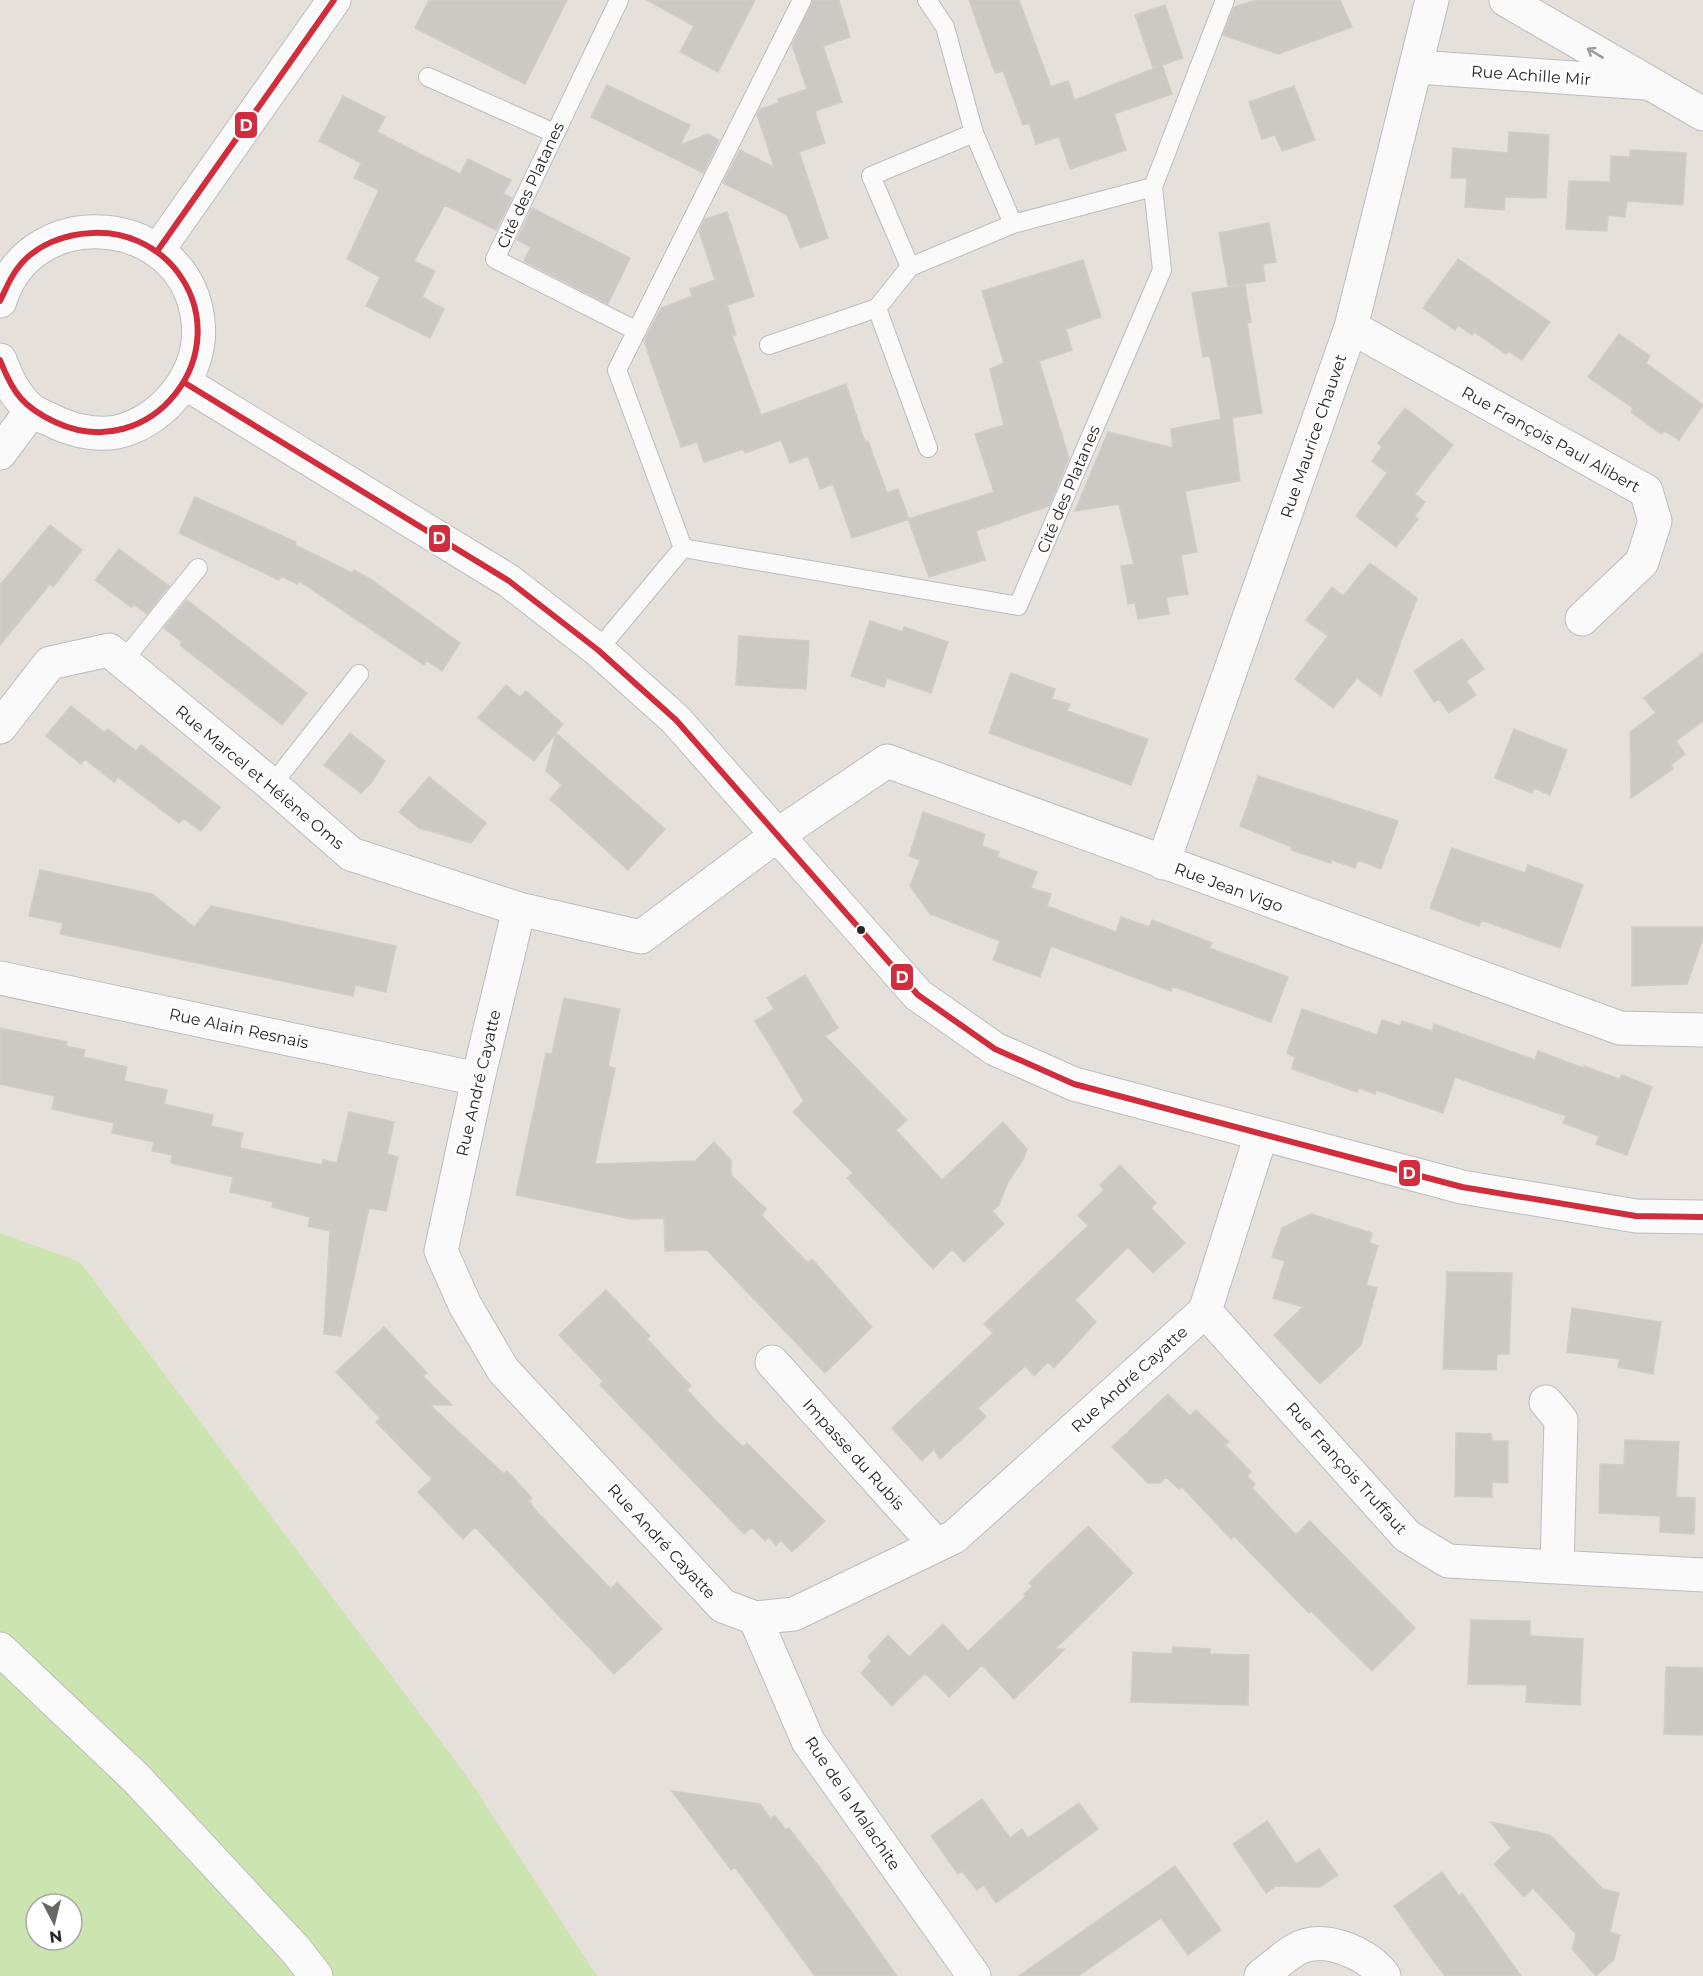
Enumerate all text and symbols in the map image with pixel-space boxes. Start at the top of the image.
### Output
one-way arrow [1587,47,1604,59]
street label: Rue Achille Mir [1470,62,1592,89]
line badge: D [234,111,258,139]
text: D [239,116,253,135]
street label: Cité des Platanes [493,119,568,251]
street label: Rue Maurice Chauvet [1277,351,1351,521]
street label: Rue François Paul Alibert [1458,382,1644,497]
street label: Cité des Platanes [1033,422,1104,556]
line badge: D [428,524,451,553]
text: D [432,529,446,548]
street label: Rue Marcel et Hélène Oms [172,701,348,854]
street label: Rue Jean Vigo [1172,859,1286,916]
unlabelled marker [855,924,867,936]
line badge: D [890,963,914,991]
text: D [895,968,909,987]
street label: Rue Alain Resnais [167,1004,311,1053]
street label: Rue André Cayatte [452,1008,505,1158]
line badge: D [1398,1159,1421,1187]
text: D [1402,1164,1416,1183]
street label: Rue André Cayatte [1067,1322,1191,1437]
street label: Impasse du Rubis [799,1395,909,1514]
street label: Rue François Truffaut [1282,1398,1411,1539]
street label: Rue André Cayatte [604,1480,720,1603]
street label: Rue de la Malachite [801,1733,904,1874]
north arrow [24,1892,84,1952]
text: N [48,1926,63,1947]

